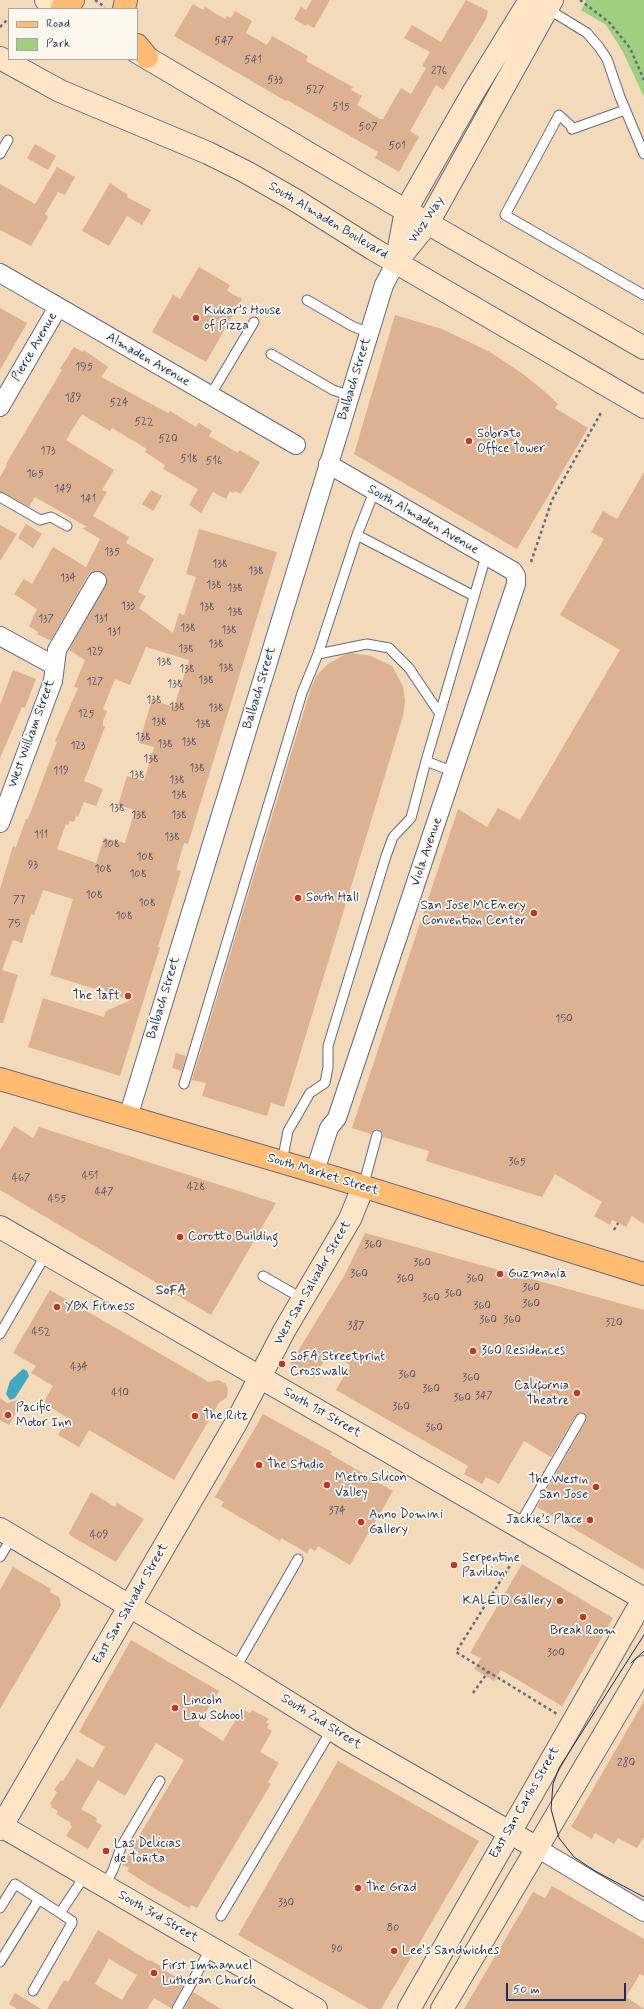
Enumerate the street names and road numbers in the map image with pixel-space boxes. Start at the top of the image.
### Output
street label: South Almaden Boulevard [265,179,391,263]
street label: Woz Way [406,194,448,246]
street label: Pierce Avenue [9,310,61,384]
street label: Almaden Avenue [103,330,193,390]
street label: Balbach Street [335,336,375,422]
street label: South Almaden Avenue [365,482,481,558]
street label: Balbach Street [240,645,280,731]
street label: West William Street [5,678,59,790]
street label: Viola Avenue [408,815,446,889]
street label: Balbach Street [144,955,184,1041]
street label: South Market Street [265,1151,381,1199]
street label: West San Salvador Street [271,1218,355,1348]
street label: South 1st Street [280,1384,364,1442]
street label: East San Salvador Street [90,1541,172,1667]
street label: South 2nd Street [278,1691,364,1753]
street label: East San Carlos Street [487,1744,563,1862]
street label: South 3rd Street [115,1888,201,1946]

